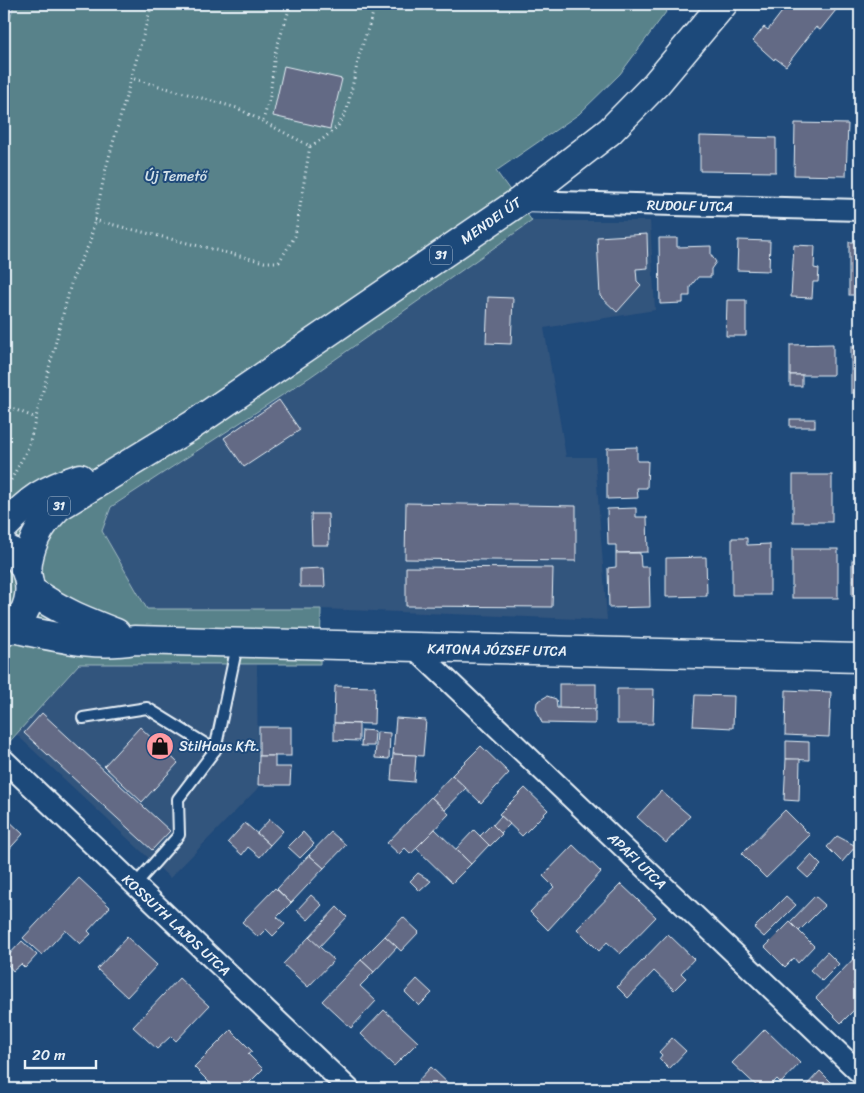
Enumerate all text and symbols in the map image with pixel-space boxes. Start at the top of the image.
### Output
park label: Új Temető [145,164,208,189]
street label: MENDEI ÚT [455,190,528,251]
street label: RUDOLF UTCA [647,193,733,219]
road number: 31 [430,246,452,264]
road number: 31 [48,496,70,516]
street label: KATONA JÓZSEF UTCA [427,636,567,664]
shop icon: StilHaus Kft. [145,731,175,761]
place label: StilHaus Kft. [179,734,260,759]
street label: APAFI UTCA [601,825,672,896]
street label: KOSSUTH LAJOS UTCA [116,868,236,982]
scale bar [25,1038,96,1070]
text: 20 m [32,1042,66,1068]

